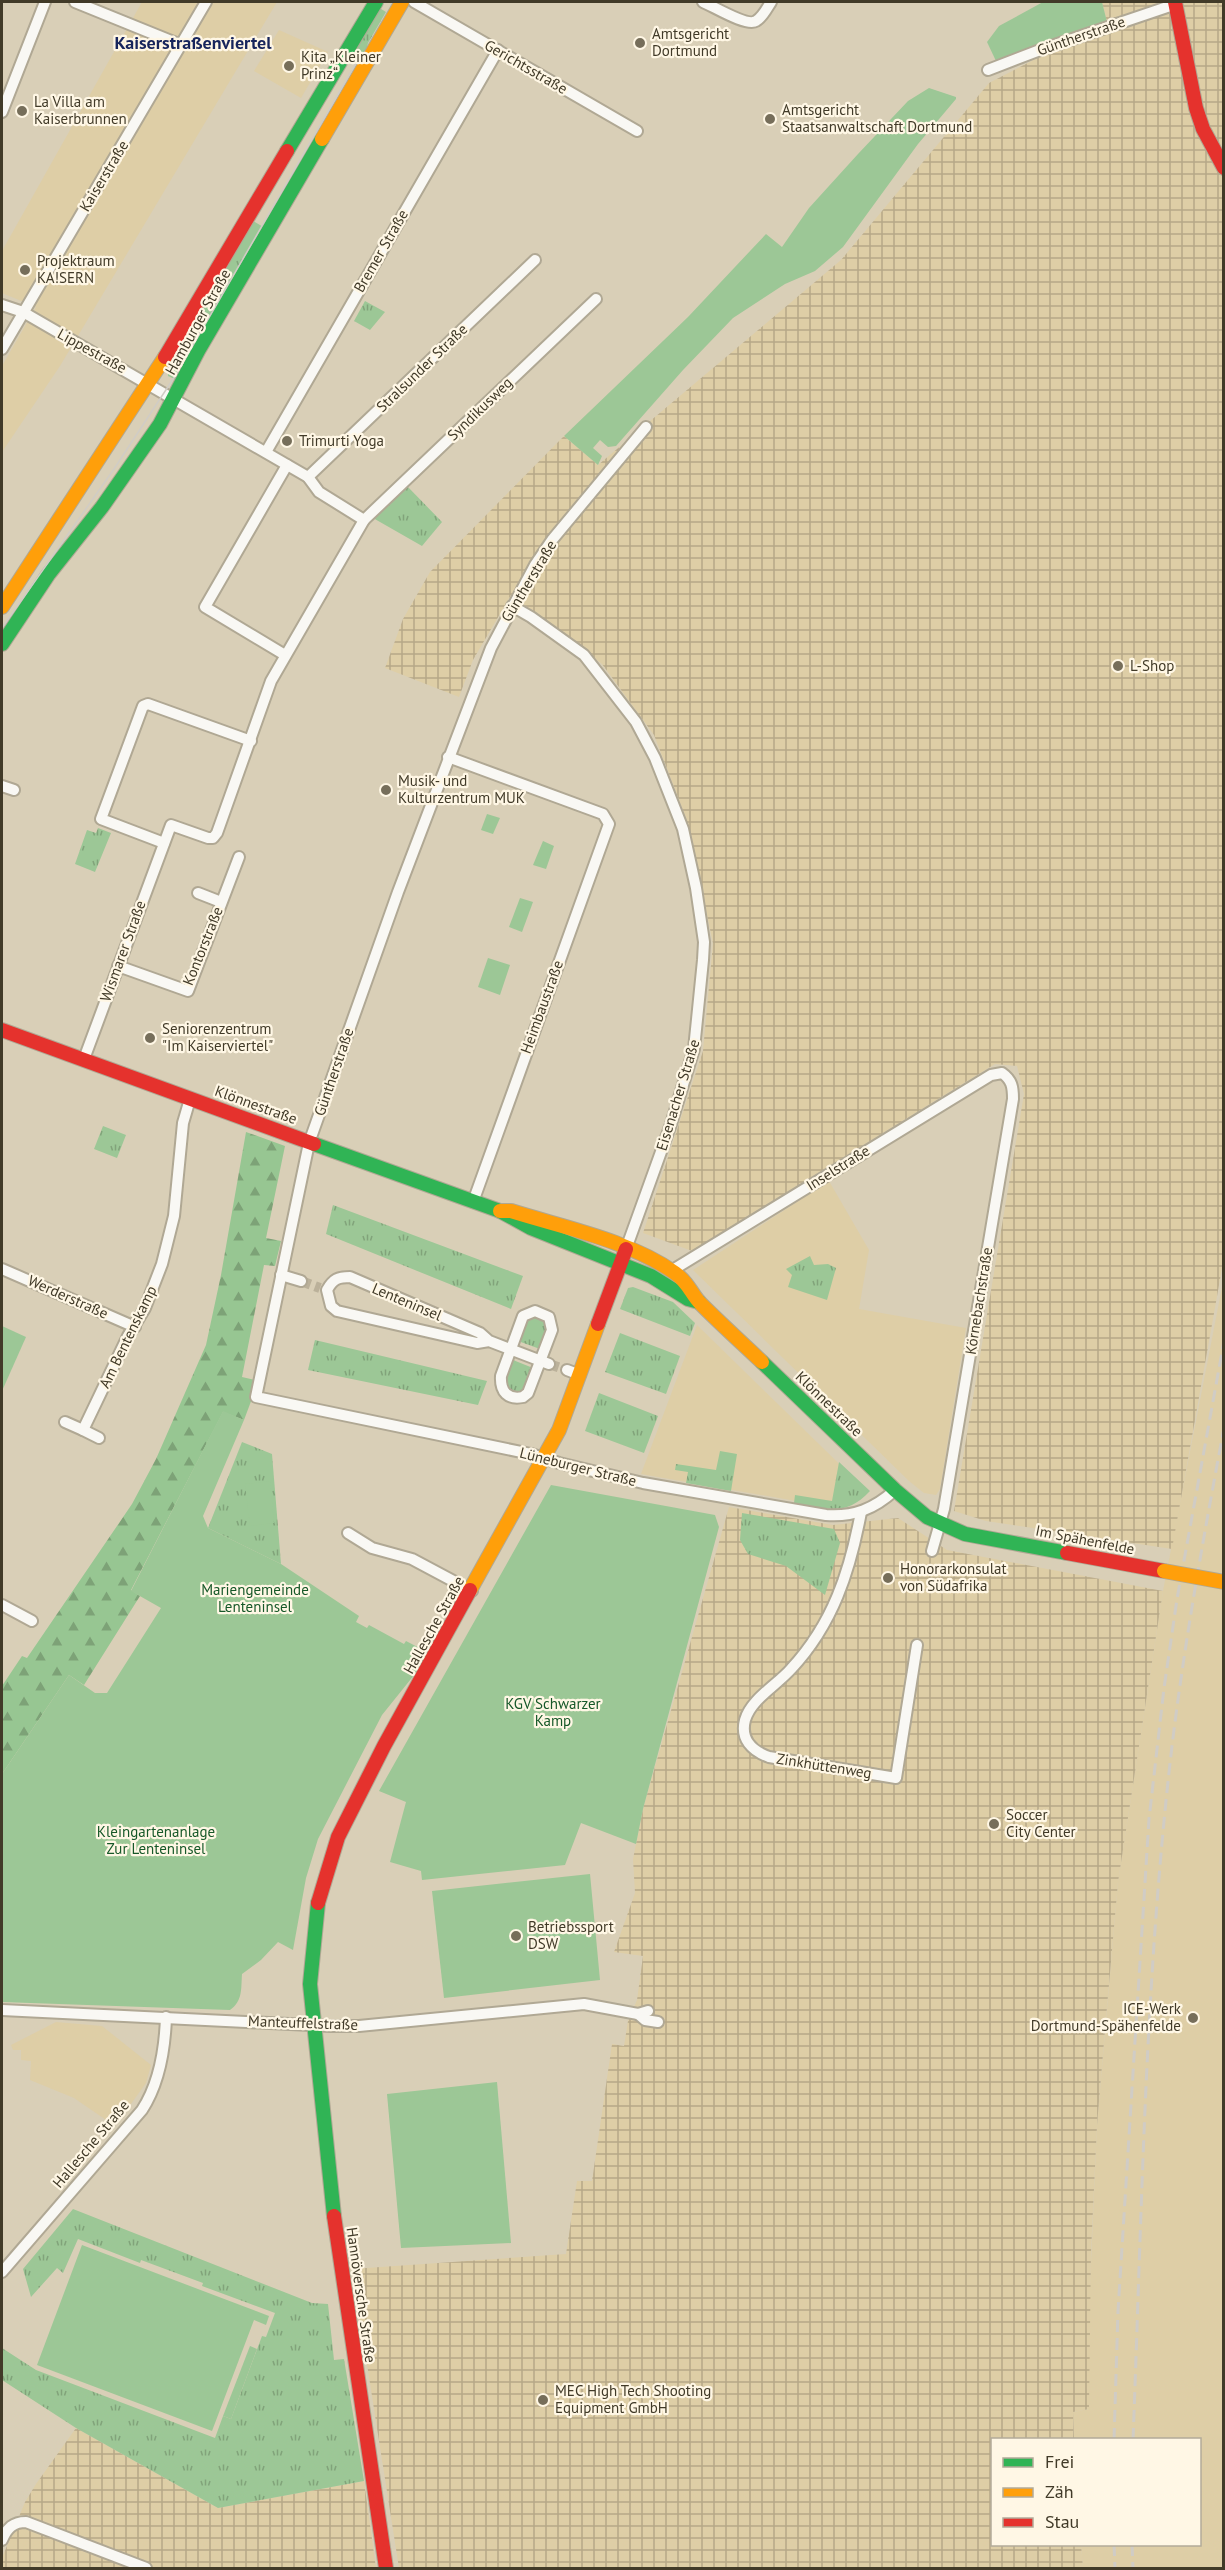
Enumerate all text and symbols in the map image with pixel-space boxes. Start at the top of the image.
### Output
street label: Güntherstraße [1034,12,1127,59]
place label: Amtsgericht Dortmund [652,24,729,60]
district label: Kaiserstraßenviertel [114,31,272,54]
street label: Gerichtsstraße [481,35,571,98]
marker: Amtsgericht Dortmund [633,36,647,50]
place label: Kita „Kleiner Prinz“ [301,47,381,83]
marker: Kita „Kleiner Prinz“ [282,59,296,73]
place label: La Villa am Kaiserbrunnen [34,92,127,128]
place label: Amtsgericht Staatsanwaltschaft Dortmund [782,100,972,136]
marker: La Villa am Kaiserbrunnen [15,104,29,118]
marker: Amtsgericht Staatsanwaltschaft Dortmund [763,112,777,126]
street label: Kaiserstraße [75,137,132,215]
street label: Bremer Straße [349,206,412,296]
place label: Projektraum KA!SERN [37,251,115,287]
marker: Projektraum KA!SERN [18,263,32,277]
street label: Hamburger Straße [161,266,234,378]
street label: Stralsunder Straße [372,319,471,416]
street label: Lippestraße [54,324,130,377]
street label: Syndikusweg [443,373,516,444]
place label: Trimurti Yoga [299,431,384,450]
marker: Trimurti Yoga [280,434,294,448]
street label: Güntherstraße [497,536,560,625]
place label: L-Shop [1130,656,1174,675]
marker: L-Shop [1111,659,1125,673]
place label: Musik- und Kulturzentrum MUK [398,771,525,807]
marker: Musik- und Kulturzentrum MUK [379,783,393,797]
street label: Wismarer Straße [95,898,150,1004]
street label: Kontorstraße [178,904,227,988]
street label: Heimbaustraße [516,958,567,1056]
place label: Seniorenzentrum "Im Kaiserviertel" [162,1019,273,1055]
street label: Güntherstraße [310,1025,357,1118]
marker: Seniorenzentrum "Im Kaiserviertel" [143,1031,157,1045]
street label: Eisenacher Straße [652,1037,703,1153]
street label: Klönnestraße [212,1081,300,1128]
street label: Inselstraße [802,1141,873,1195]
street label: Körnebachstraße [961,1246,996,1356]
street label: Werderstraße [25,1270,111,1323]
street label: Lenteninsel [369,1278,446,1325]
street label: Am Bentenskamp [95,1282,161,1391]
street label: Klönnestraße [792,1367,867,1440]
street label: Lüneburger Straße [518,1443,639,1490]
street label: Im Spähenfelde [1034,1521,1136,1558]
place label: Honorarkonsulat von Südafrika [900,1559,1007,1595]
marker: Honorarkonsulat von Südafrika [881,1571,895,1585]
street label: Hallesche Straße [399,1573,468,1677]
park label: Mariengemeinde Lenteninsel [201,1580,309,1616]
park label: KGV Schwarzer Kamp [505,1694,601,1730]
street label: Zinkhüttenweg [775,1749,873,1782]
place label: Soccer City Center [1006,1805,1076,1841]
marker: Soccer City Center [987,1817,1001,1831]
park label: Kleingartenanlage Zur Lenteninsel [97,1822,215,1858]
place label: Betriebssport DSW [528,1917,614,1953]
marker: Betriebssport DSW [509,1929,523,1943]
place label: ICE-Werk Dortmund-Spähenfelde [1031,1999,1182,2035]
street label: Manteuffelstraße [248,2011,358,2034]
marker: ICE-Werk Dortmund-Spähenfelde [1186,2011,1200,2025]
street label: Hallesche Straße [48,2096,133,2191]
street label: Hannöversche Straße [343,2226,380,2364]
place label: MEC High Tech Shooting Equipment GmbH [555,2381,711,2417]
marker: MEC High Tech Shooting Equipment GmbH [536,2393,550,2407]
legend [991,2438,1201,2546]
text: Frei [1045,2450,1074,2473]
text: Zäh [1045,2480,1074,2503]
text: Stau [1045,2510,1079,2533]

